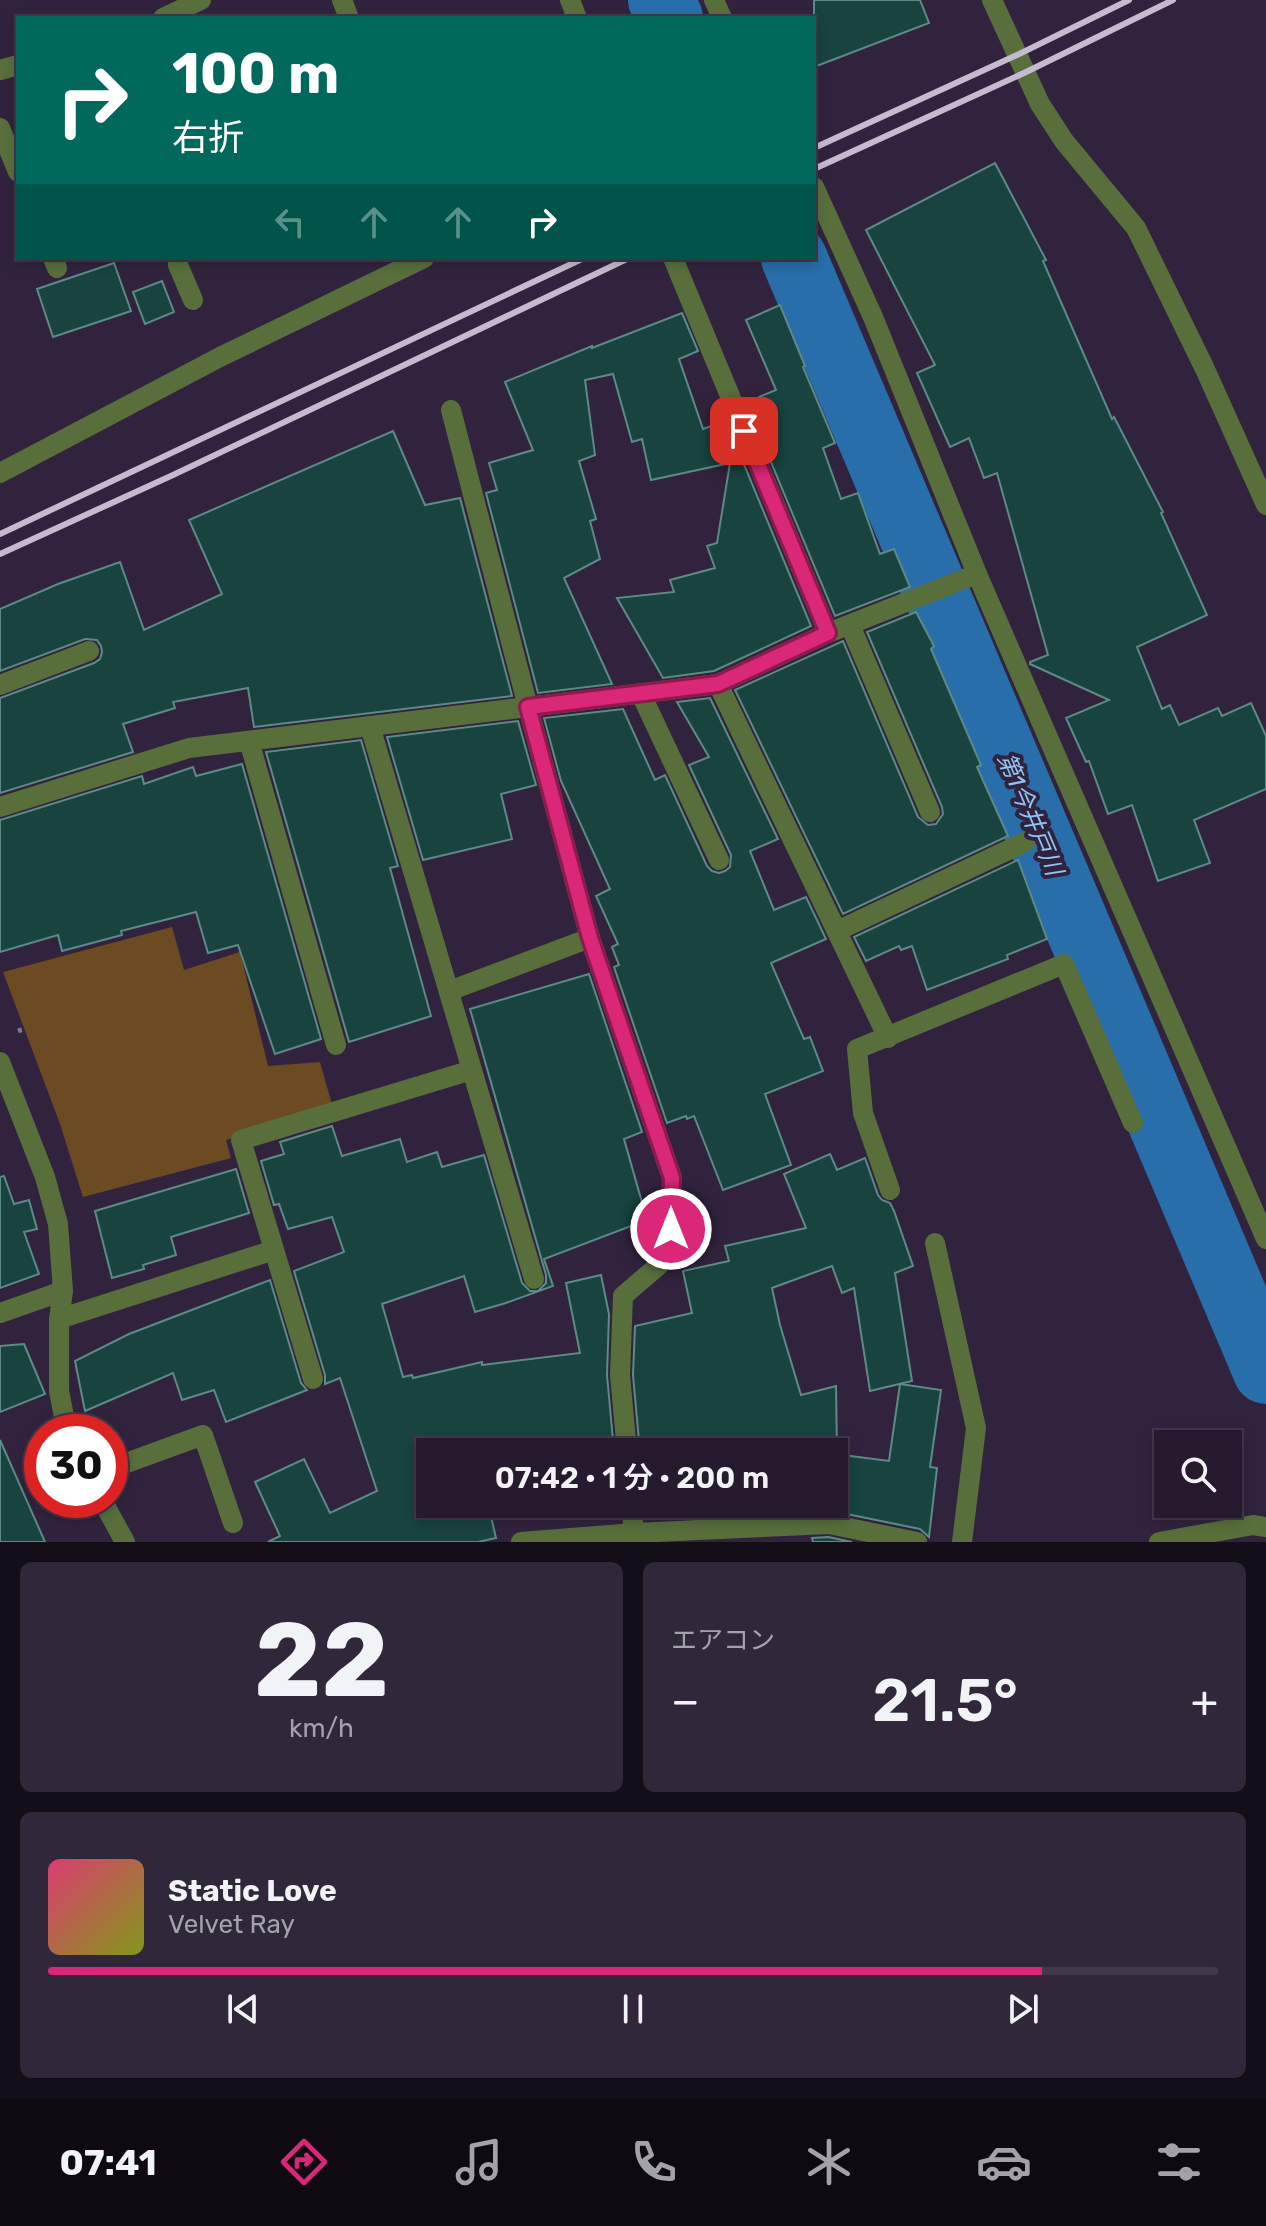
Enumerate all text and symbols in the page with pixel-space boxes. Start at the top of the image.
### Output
text: 100 m [172,41,339,107]
icon: right [40,48,144,152]
text: 右折 [172,116,244,159]
icon: left [268,200,312,244]
icon: ahead [352,200,396,244]
icon: ahead [436,200,480,244]
icon: right [520,200,564,244]
pin [710,397,778,465]
icon: arrive [722,409,766,453]
water label: 第1今井戸川 [992,749,1069,882]
position arrow [629,1187,713,1271]
speed limit sign: 30 [24,1414,128,1518]
map controls [1154,1430,1242,1518]
button: search [1154,1430,1242,1518]
text: 07:42 · 1 分 · 200 m [495,1460,769,1496]
text: 22 [254,1599,389,1722]
text: エアコン [671,1625,775,1656]
text: 21.5° [872,1665,1018,1736]
text: − [671,1675,700,1727]
text: + [1191,1675,1218,1727]
text: km/h [289,1713,354,1744]
text: Static Love [168,1873,337,1909]
text: Velvet Ray [168,1909,295,1940]
icon: previous [221,1987,265,2031]
icon: pause [611,1987,655,2031]
icon: next [1001,1987,1045,2031]
icon: directions [276,2134,332,2190]
icon: music [451,2134,507,2190]
icon: phone [626,2134,682,2190]
icon: climate [801,2134,857,2190]
icon: car [976,2134,1032,2190]
icon: filters [1151,2134,1207,2190]
text: 07:41 [59,2141,157,2184]

